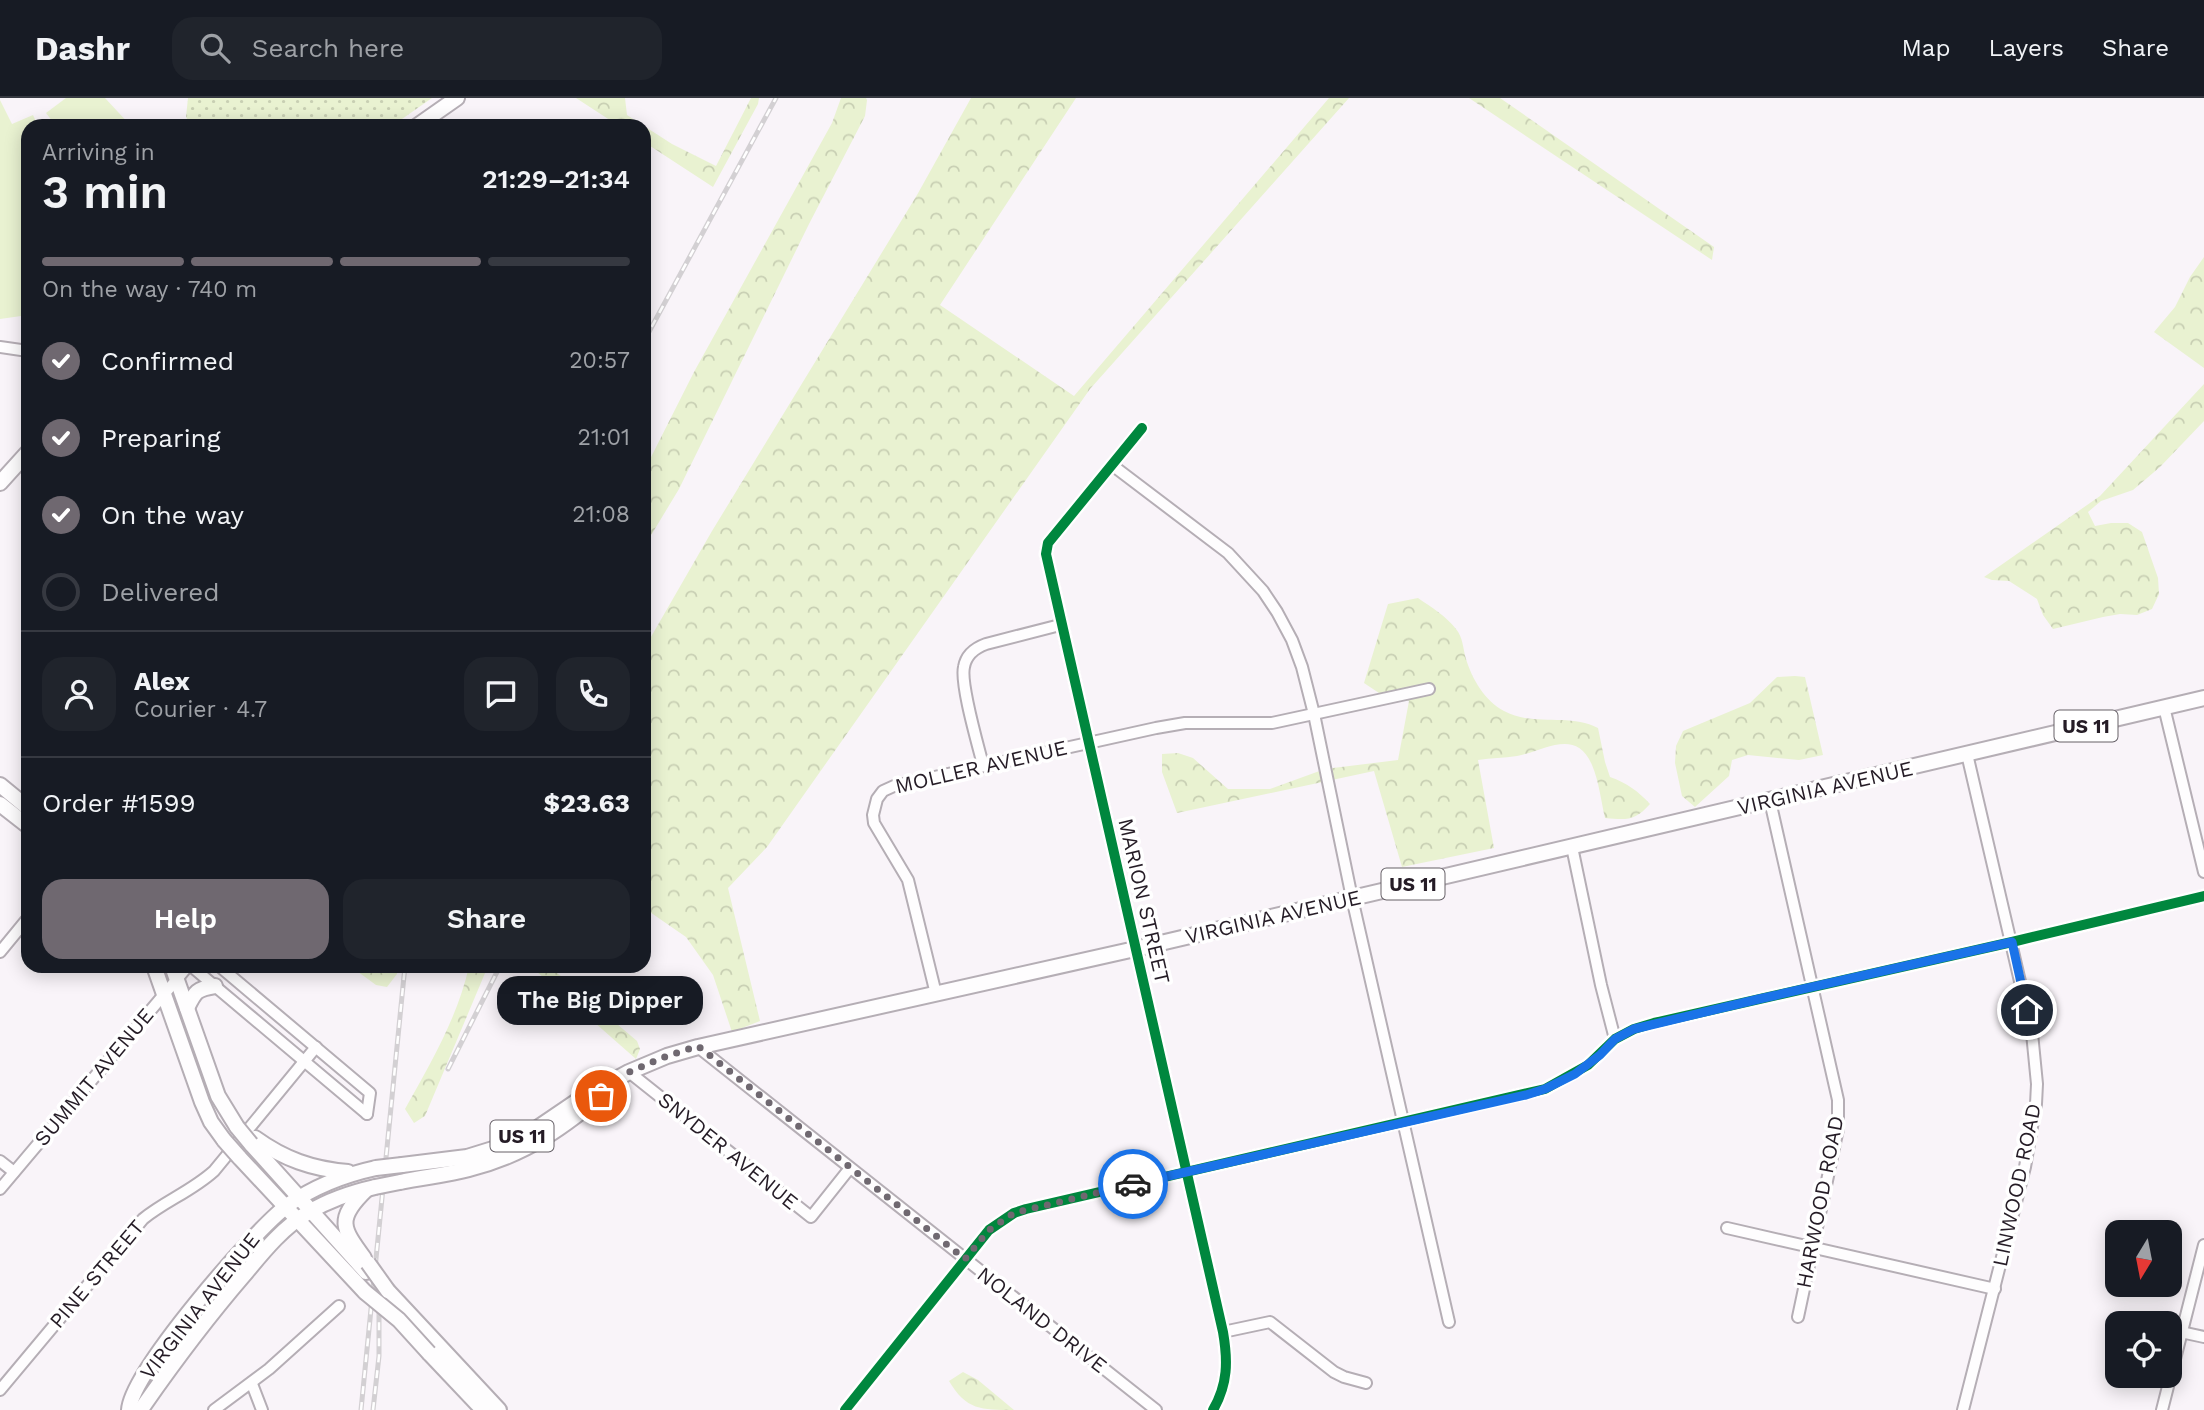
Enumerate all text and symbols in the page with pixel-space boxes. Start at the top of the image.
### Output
search box [172,17,662,80]
text: Dashr [35,29,130,68]
icon: search [196,29,234,67]
text: Search here [252,33,404,63]
text: Map [1902,34,1950,62]
text: Layers [1988,34,2064,62]
text: Share [2102,34,2169,62]
text: Arriving in [42,139,155,166]
text: 21:29–21:34 [482,164,630,194]
text: 3 min [42,165,168,219]
text: On the way · 740 m [42,276,257,303]
icon: check [42,342,80,380]
text: Confirmed [101,346,234,376]
text: 20:57 [569,347,630,374]
icon: check [42,419,80,457]
text: Preparing [101,423,221,453]
text: 21:01 [578,424,630,451]
icon: check [42,496,80,534]
text: On the way [101,500,244,530]
text: 21:08 [572,501,630,528]
text: Delivered [101,577,220,607]
button: person [42,657,116,731]
button: chat [464,657,538,731]
button: phone [556,657,630,731]
text: Alex [134,666,190,696]
text: Courier · 4.7 [134,696,267,723]
road number: US 11 [2054,710,2118,741]
street label: MOLLER AVENUE [892,735,1069,798]
street label: VIRGINIA AVENUE [1735,755,1915,820]
text: Order #1599 [42,788,196,818]
text: $23.63 [544,788,630,818]
street label: MARION STREET [1113,816,1176,986]
road number: US 11 [1382,869,1444,900]
button: Help [42,879,329,959]
button: Share [343,879,630,959]
street label: VIRGINIA AVENUE [1183,884,1363,949]
callout: The Big Dipper [498,977,704,1026]
pin [1997,980,2057,1040]
text: The Big Dipper [517,987,683,1014]
icon: home [2008,991,2046,1029]
street label: SUMMIT AVENUE [29,1003,159,1151]
pin [571,1066,631,1126]
icon: bag [582,1077,620,1115]
street label: SNYDER AVENUE [653,1087,803,1215]
street label: LINWOOD ROAD [1987,1101,2046,1269]
street label: HARWOOD ROAD [1791,1114,1848,1290]
road number: US 11 [490,1120,554,1152]
courier [1098,1149,1168,1219]
icon: car [1114,1165,1152,1203]
street label: PINE STREET [44,1214,149,1333]
north arrow [2105,1220,2182,1297]
map controls [2105,1220,2182,1388]
street label: VIRGINIA AVENUE [135,1227,265,1384]
street label: NOLAND DRIVE [973,1261,1112,1378]
button: locate [2105,1311,2182,1388]

